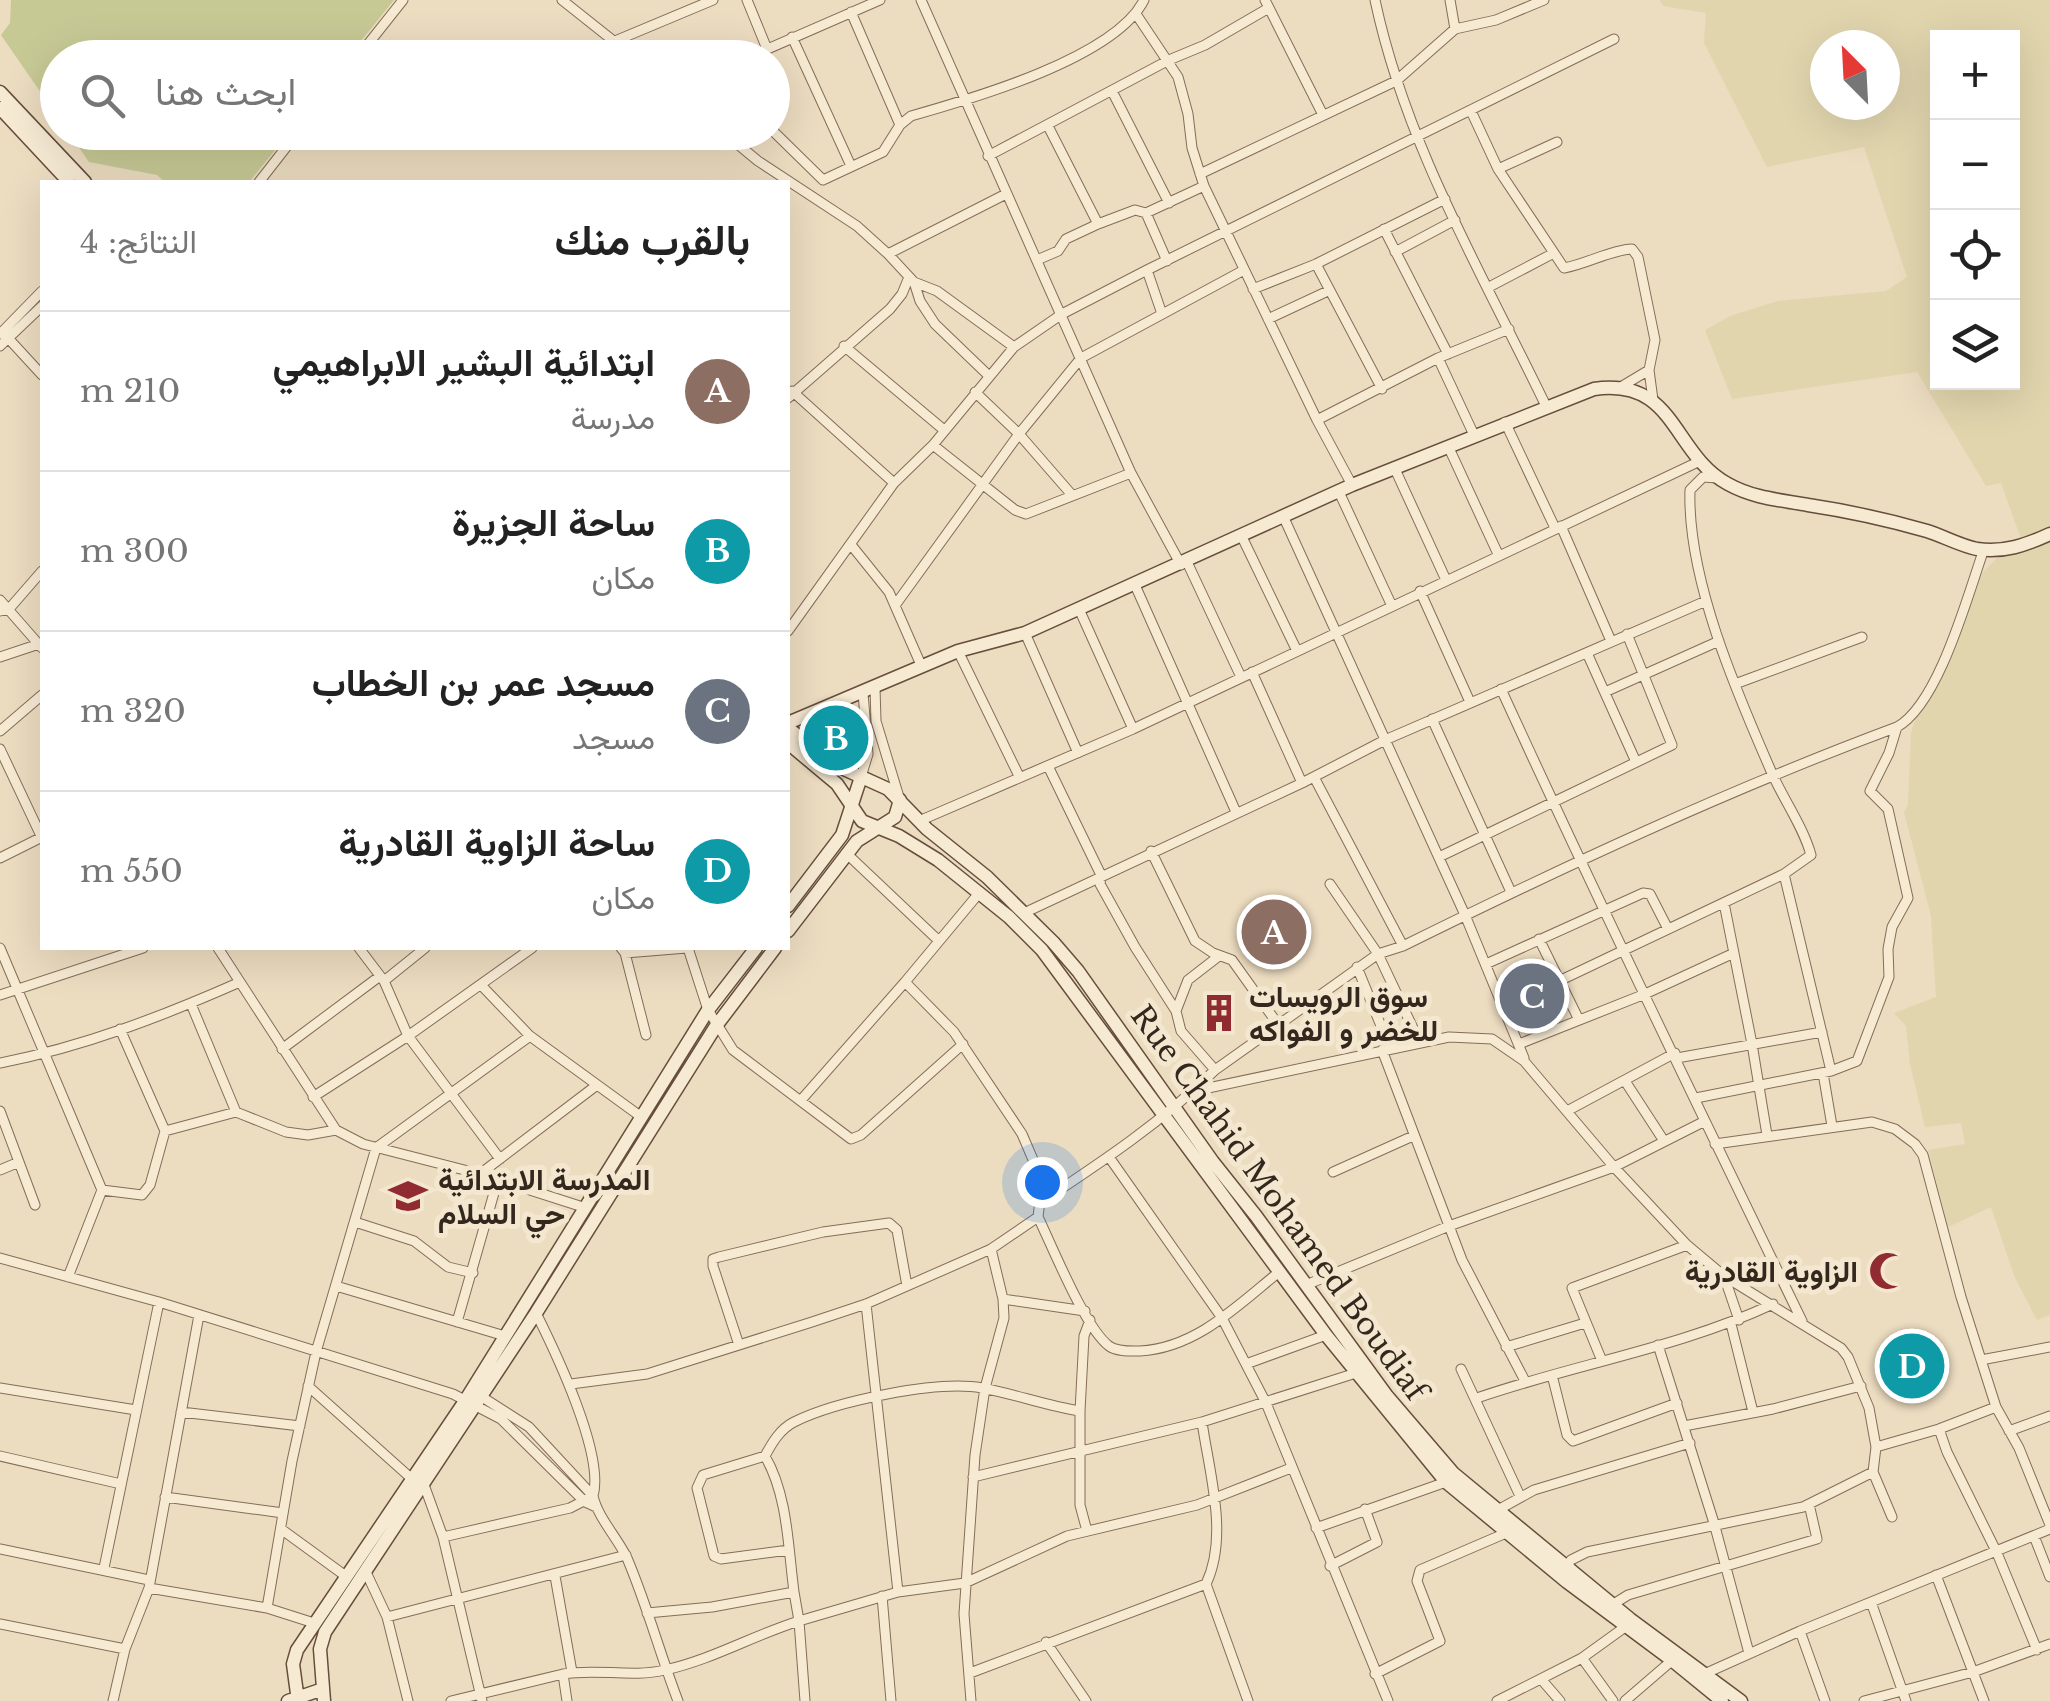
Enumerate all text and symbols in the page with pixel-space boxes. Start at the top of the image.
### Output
north arrow [1810,30,1900,120]
map controls [1930,30,2020,390]
button: + [1930,30,2020,120]
search box [40,40,790,150]
icon: search [75,68,130,123]
text: ابحث هنا [155,68,296,115]
button: − [1930,120,2020,210]
button: locate [1930,210,2020,300]
text: بالقرب منك [554,214,750,266]
text: النتائج: 4 [80,222,197,262]
button: layers [1930,300,2020,390]
text: ابتدائية البشير الابراهيمي [273,339,655,386]
text: 210 m [80,371,180,411]
text: A [705,371,730,411]
text: مدرسة [571,398,655,438]
text: ساحة الجزيرة [452,499,655,546]
text: 300 m [80,531,189,571]
text: B [705,531,730,571]
text: مكان [592,558,655,598]
text: مسجد عمر بن الخطاب [312,659,655,706]
text: 320 m [80,691,186,731]
text: C [704,691,731,731]
pin: B [804,700,868,776]
text: مسجد [572,718,655,758]
text: ساحة الزاوية القادرية [339,819,655,866]
text: 550 m [80,851,183,891]
text: D [703,851,732,891]
text: مكان [592,878,655,918]
pin: A [1242,894,1306,970]
pin: C [1500,958,1564,1034]
place label: سوق الرويسات للخضر و الفواكه [1249,978,1438,1049]
building icon: سوق الرويسات للخضر و الفواكه [1198,992,1240,1034]
street label: Rue Chahid Mohamed Boudiaf [1123,998,1437,1411]
your location [1017,1157,1068,1208]
place label: المدرسة الابتدائية حي السلام [438,1161,650,1239]
school or university icon: المدرسة الابتدائية حي السلام [387,1175,429,1217]
mosque icon: الزاوية القادرية [1867,1250,1909,1292]
place label: الزاوية القادرية [1685,1253,1858,1290]
pin: D [1880,1328,1944,1404]

